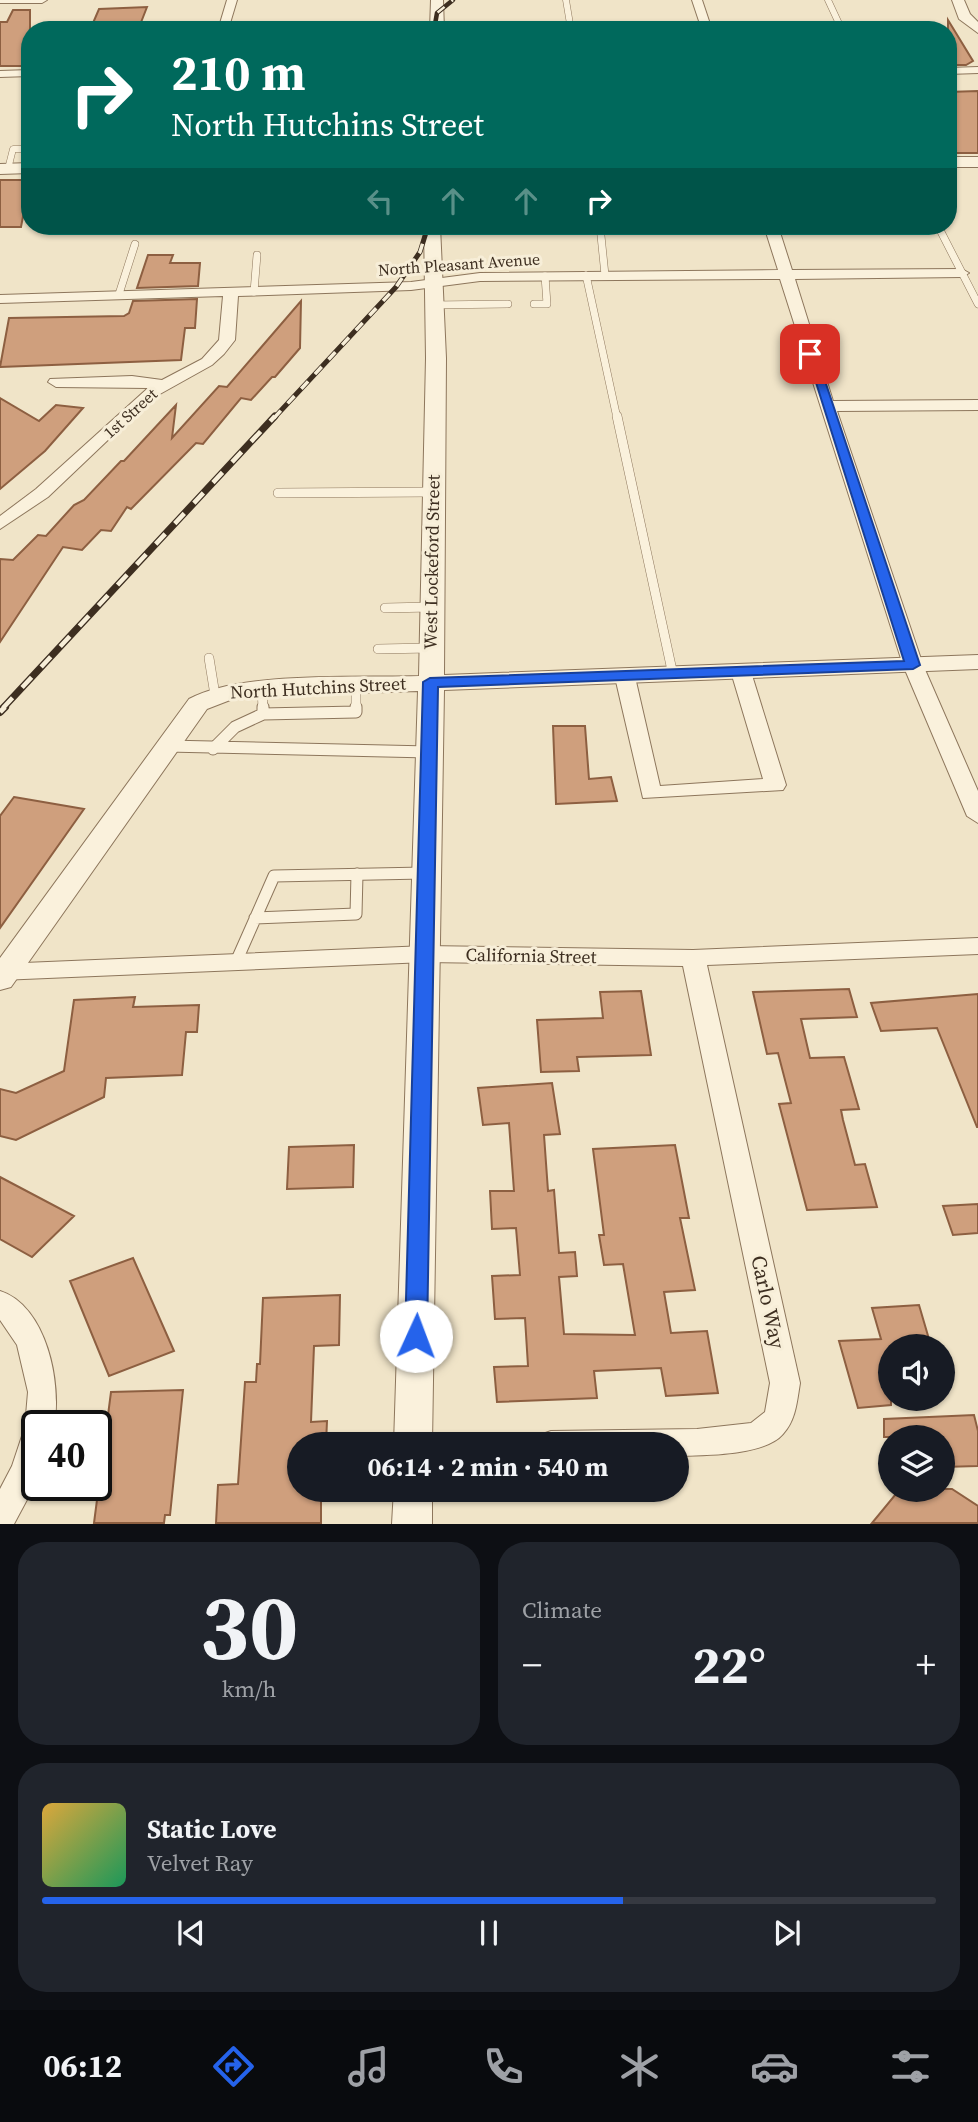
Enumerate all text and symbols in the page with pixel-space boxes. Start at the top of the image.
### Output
text: 210 m [171,39,306,106]
icon: right [56,49,147,140]
text: North Hutchins Street [171,103,484,147]
icon: left [361,182,399,220]
icon: ahead [434,182,472,220]
icon: ahead [507,182,545,220]
icon: right [580,182,618,220]
street label: North Pleasant Avenue [377,247,541,281]
pin [780,324,840,384]
icon: arrive [791,335,829,373]
street label: 1st Street [98,382,162,443]
street label: West Lockeford Street [417,474,446,650]
street label: North Hutchins Street [229,670,407,705]
street label: California Street [465,942,597,969]
street label: Carlo Way [744,1253,793,1351]
position arrow [379,1299,453,1373]
map controls [878,1334,955,1502]
button: sound [878,1334,955,1411]
speed limit sign: 40 [21,1410,112,1501]
button: layers [878,1425,955,1502]
text: 06:14 · 2 min · 540 m [368,1449,608,1485]
text: 30 [200,1565,298,1689]
text: Climate [522,1594,602,1626]
text: 22° [692,1629,766,1700]
text: − [522,1639,542,1691]
text: + [916,1639,936,1691]
text: km/h [222,1673,276,1705]
text: Static Love [147,1811,276,1847]
text: Velvet Ray [147,1847,253,1879]
icon: previous [172,1914,210,1952]
icon: pause [470,1914,508,1952]
icon: next [768,1914,806,1952]
icon: directions [209,2042,258,2091]
icon: music [344,2042,393,2091]
icon: phone [479,2042,528,2091]
icon: climate [615,2042,664,2091]
icon: car [750,2042,799,2091]
icon: filters [886,2042,935,2091]
text: 06:12 [43,2044,122,2088]

